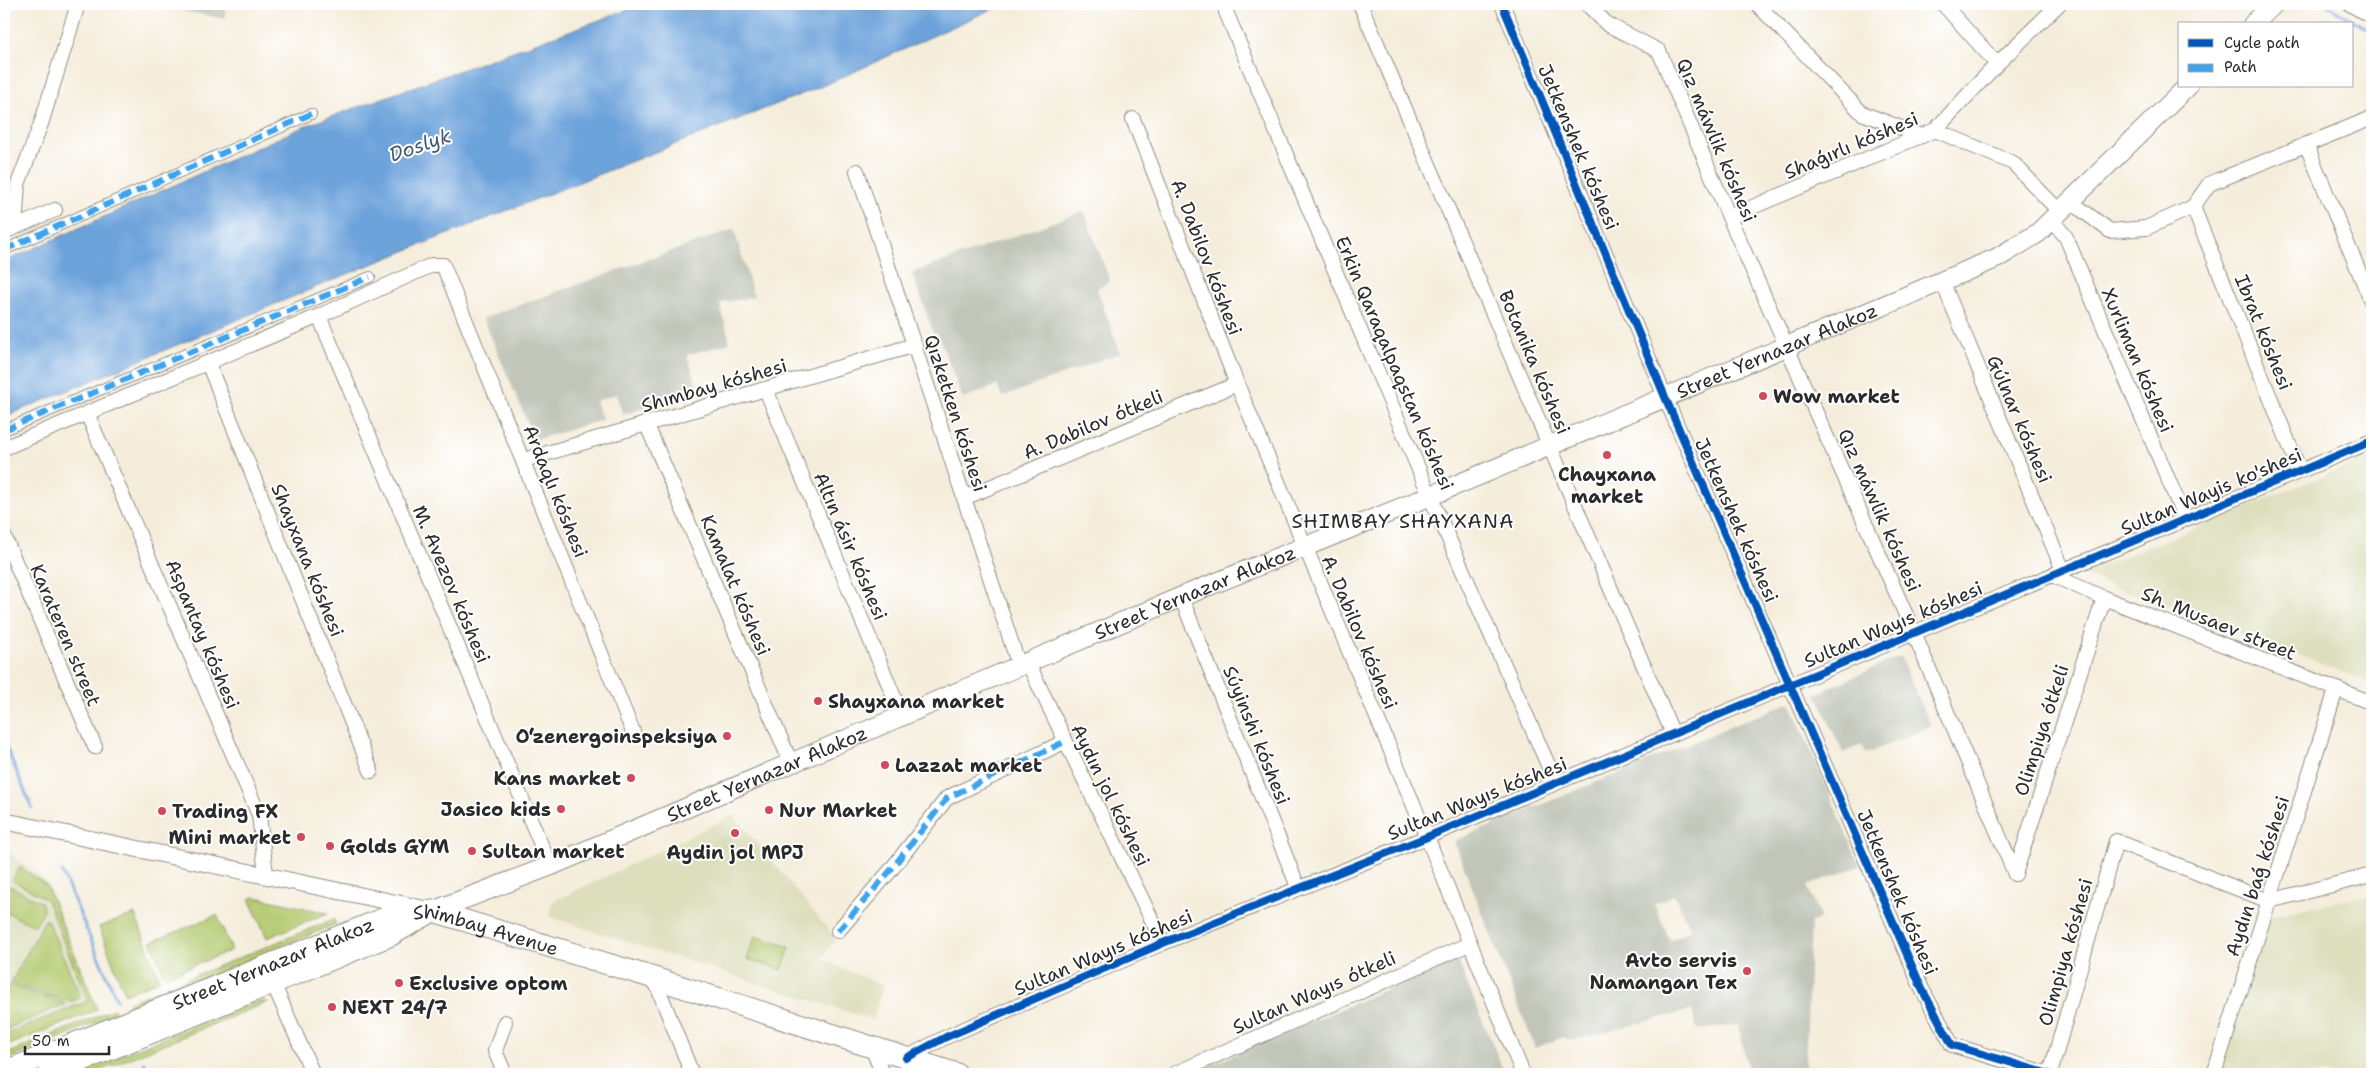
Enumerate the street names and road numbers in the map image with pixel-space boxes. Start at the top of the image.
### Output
street label: Qız máwlik kóshesi [1671,54,1762,226]
street label: Jetkenshek kóshesi [1532,61,1625,234]
street label: Shaǵırlı kóshesi [1780,106,1922,185]
street label: A. Dabilov kóshesi [1165,176,1248,339]
street label: Erkin Qaraqalpaqstan kóshesi [1330,232,1460,494]
street label: Ibrat kóshesi [2229,271,2298,394]
street label: Xurliman kóshesi [2096,284,2179,436]
street label: Botanika kóshesi [1493,286,1576,438]
street label: Street Yernazar Alakoz [1673,298,1881,404]
street label: Qızketken kóshesi [918,331,993,495]
street label: Gúlnar kóshesi [1981,351,2058,487]
street label: Shımbay kóshesi [638,353,790,418]
street label: A. Dabilov ótkeli [1019,384,1167,465]
street label: Ardaqlı kóshesi [518,421,594,561]
street label: Qız máwlik kóshesi [1832,425,1927,596]
street label: Jetkenshek kóshesi [1689,434,1784,606]
street label: Sultan Wayis ko'shesi [2117,442,2306,541]
street label: Altın ásir kóshesi [808,468,893,624]
street label: Shayxana kóshesi [265,480,350,640]
street label: M. Avezov kóshesi [407,502,496,667]
street label: Kamalat kóshesi [695,511,776,659]
street label: Street Yernazar Alakoz [1091,540,1299,645]
street label: A. Dabilov kóshesi [1316,551,1403,713]
street label: Aspantay kóshesi [160,556,245,713]
street label: Karateren street [24,560,107,710]
street label: Sultan Wayıs kóshesi [1800,575,1986,673]
street label: Sh. Musaev street [2138,581,2300,666]
street label: Olimpiya ótkeli [2008,661,2075,799]
street label: Súyinshi kóshesi [1217,662,1296,808]
street label: Street Yernazar Alakoz [663,720,871,828]
street label: Aydın jol kóshesi [1065,720,1156,870]
street label: Sultan Wayıs kóshesi [1384,751,1571,846]
street label: Aydın baǵ kóshesi [2220,793,2295,960]
street label: Jetkenshek kóshesi [1851,806,1944,979]
street label: Olimpiya kóshesi [2032,875,2099,1029]
street label: Shimbay Avenue [412,899,561,961]
street label: Sultan Wayıs kóshesi [1010,903,1196,1001]
street label: Street Yernazar Alakoz [168,912,378,1016]
street label: Sultan Wayıs ótkeli [1229,945,1400,1040]

